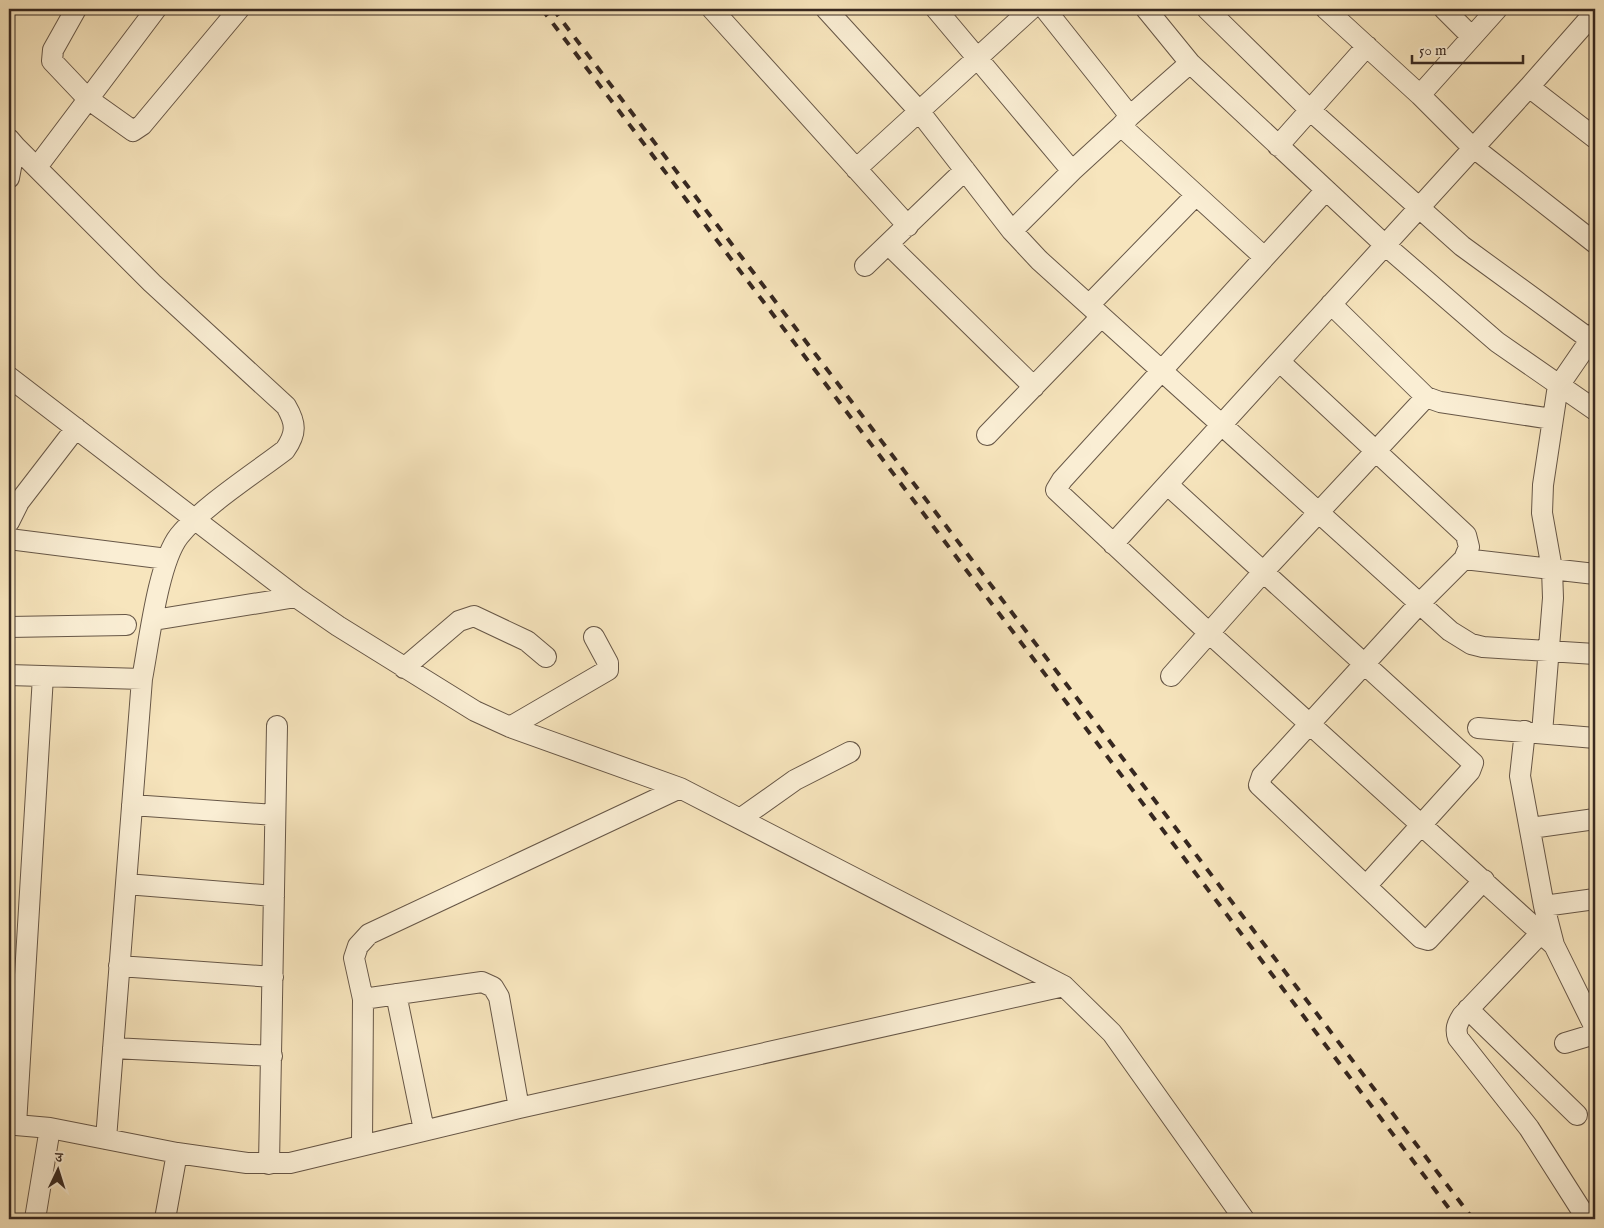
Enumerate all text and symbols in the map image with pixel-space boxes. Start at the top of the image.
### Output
scale bar [1412,32,1523,64]
text: 50 m [1419,41,1447,60]
north arrow [32,1146,82,1196]
text: उ [54,1149,64,1167]

